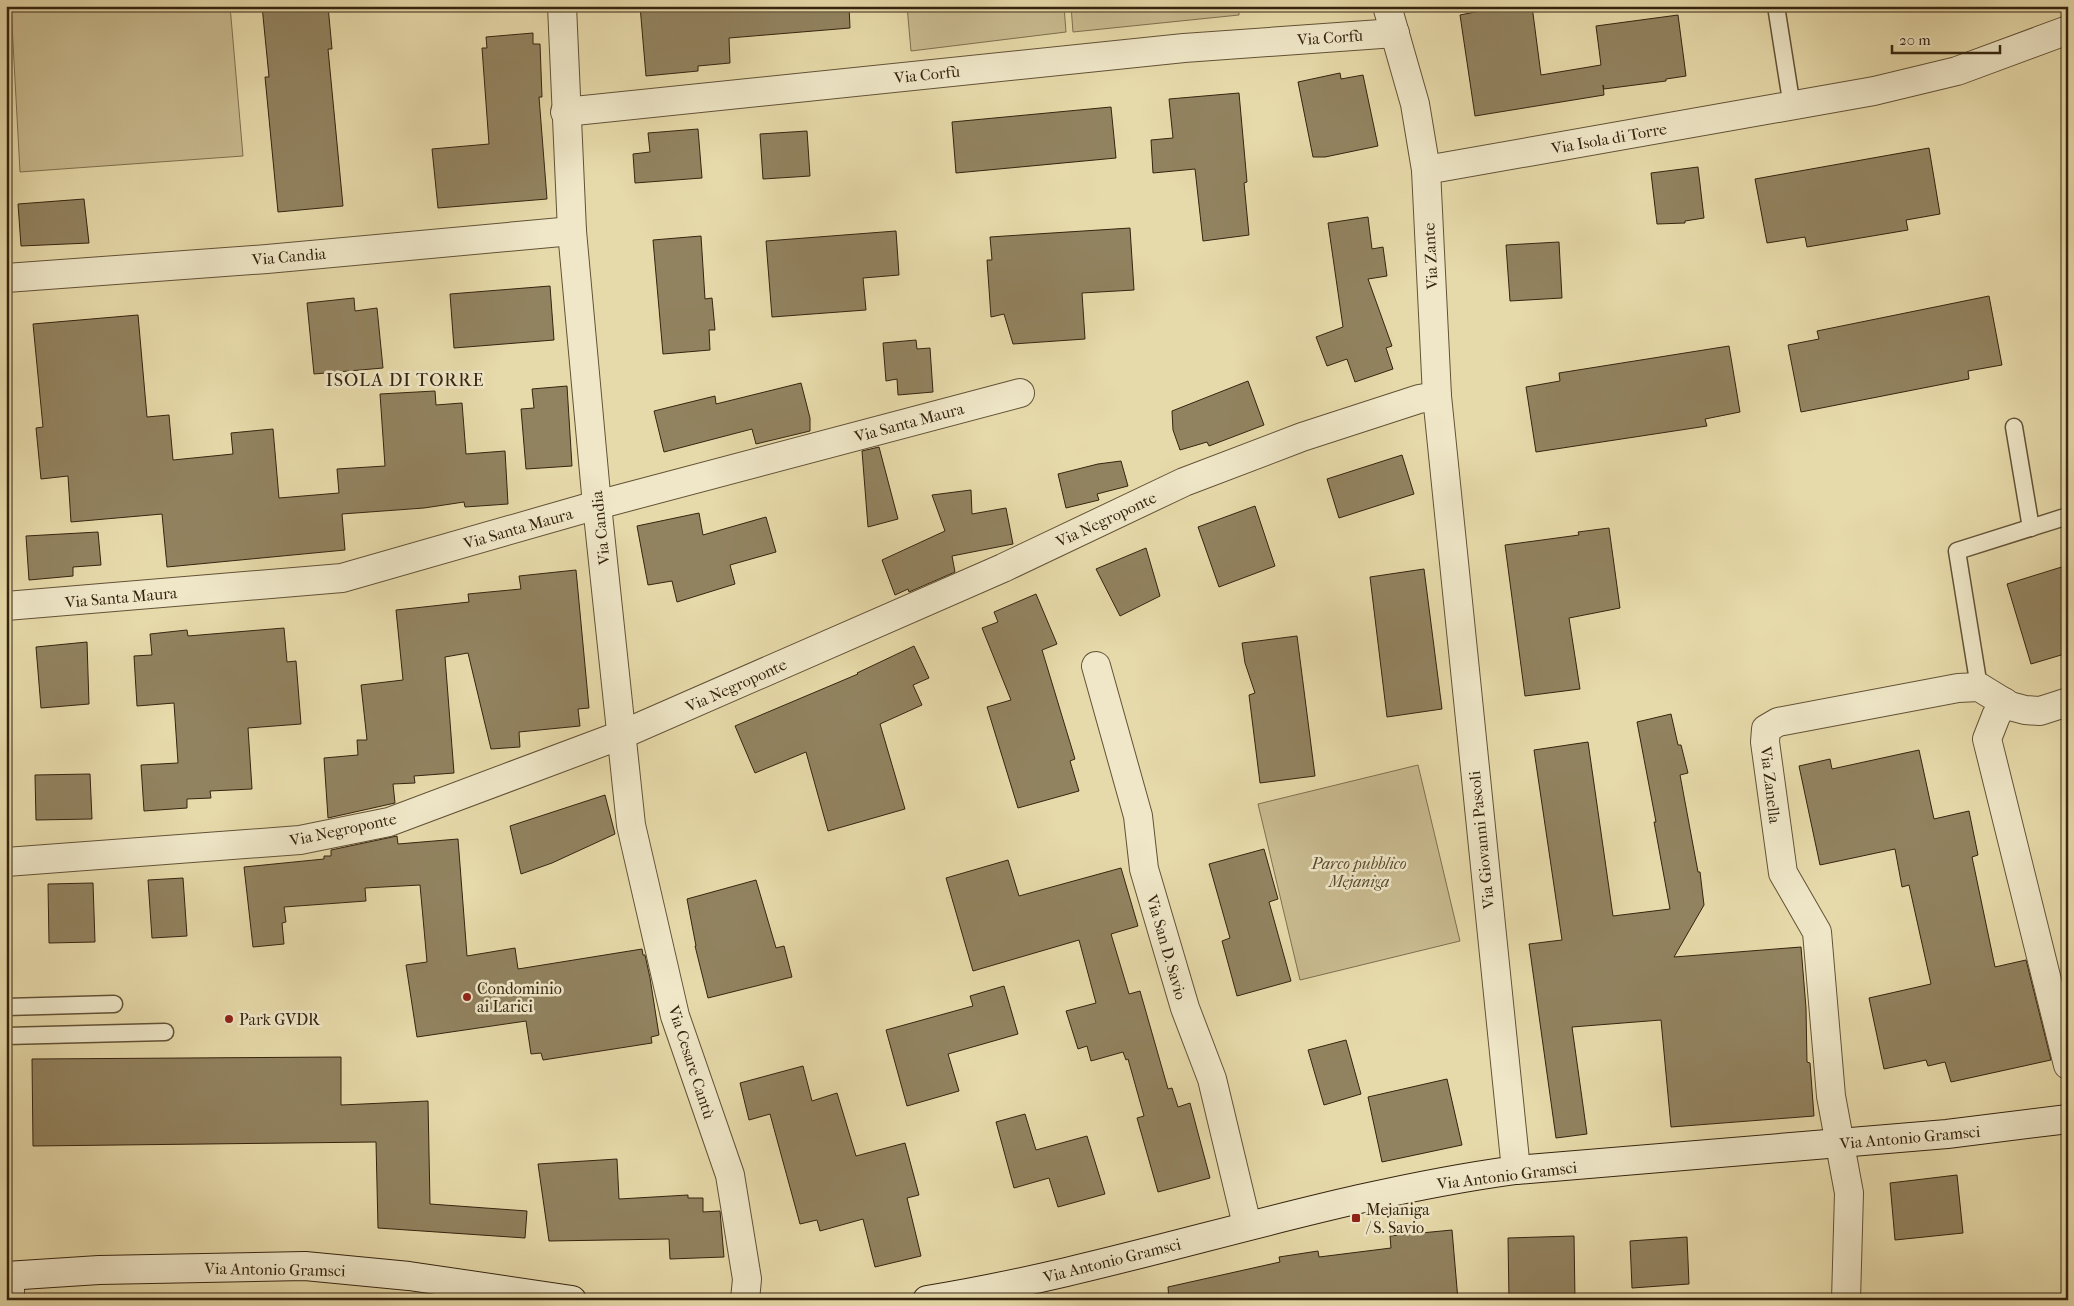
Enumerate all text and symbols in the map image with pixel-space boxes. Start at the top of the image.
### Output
scale bar [1892,22,1999,54]
street label: Via Corfù [1295,26,1364,49]
text: 20 m [1899,31,1931,49]
street label: Via Corfù [892,62,961,87]
street label: Via Isola di Torre [1549,119,1668,158]
street label: Via Zante [1419,222,1442,291]
street label: Via Candia [250,244,327,269]
district label: ISOLA DI TORRE [326,370,484,391]
street label: Via Santa Maura [851,399,967,446]
street label: Via Negroponte [1052,488,1160,551]
street label: Via Candia [587,489,614,567]
street label: Via Santa Maura [460,504,575,553]
street label: Via Santa Maura [63,583,179,612]
street label: Via Negroponte [682,655,790,717]
street label: Via Zanella [1756,744,1785,825]
street label: Via Giovanni Pascoli [1465,770,1498,911]
street label: Via Negroponte [287,809,398,850]
park label: Parco pubblico Mejaniga [1311,854,1407,891]
street label: Via San D. Savio [1142,891,1191,1002]
place label: Condominio ai Larici [477,979,562,1016]
marker: Condominio ai Larici [461,991,473,1003]
street label: Via Cesare Cantù [664,1002,719,1121]
place label: Park GVDR [239,1010,321,1029]
marker: Park GVDR [223,1013,235,1025]
street label: Via Antonio Gramsci [1838,1122,1981,1153]
street label: Via Antonio Gramsci [1435,1157,1579,1194]
place label: Mejaniga / S. Savio [1365,1200,1430,1237]
marker: Mejaniga / S. Savio [1350,1212,1362,1224]
street label: Via Antonio Gramsci [1040,1234,1183,1287]
street label: Via Antonio Gramsci [203,1259,346,1280]

